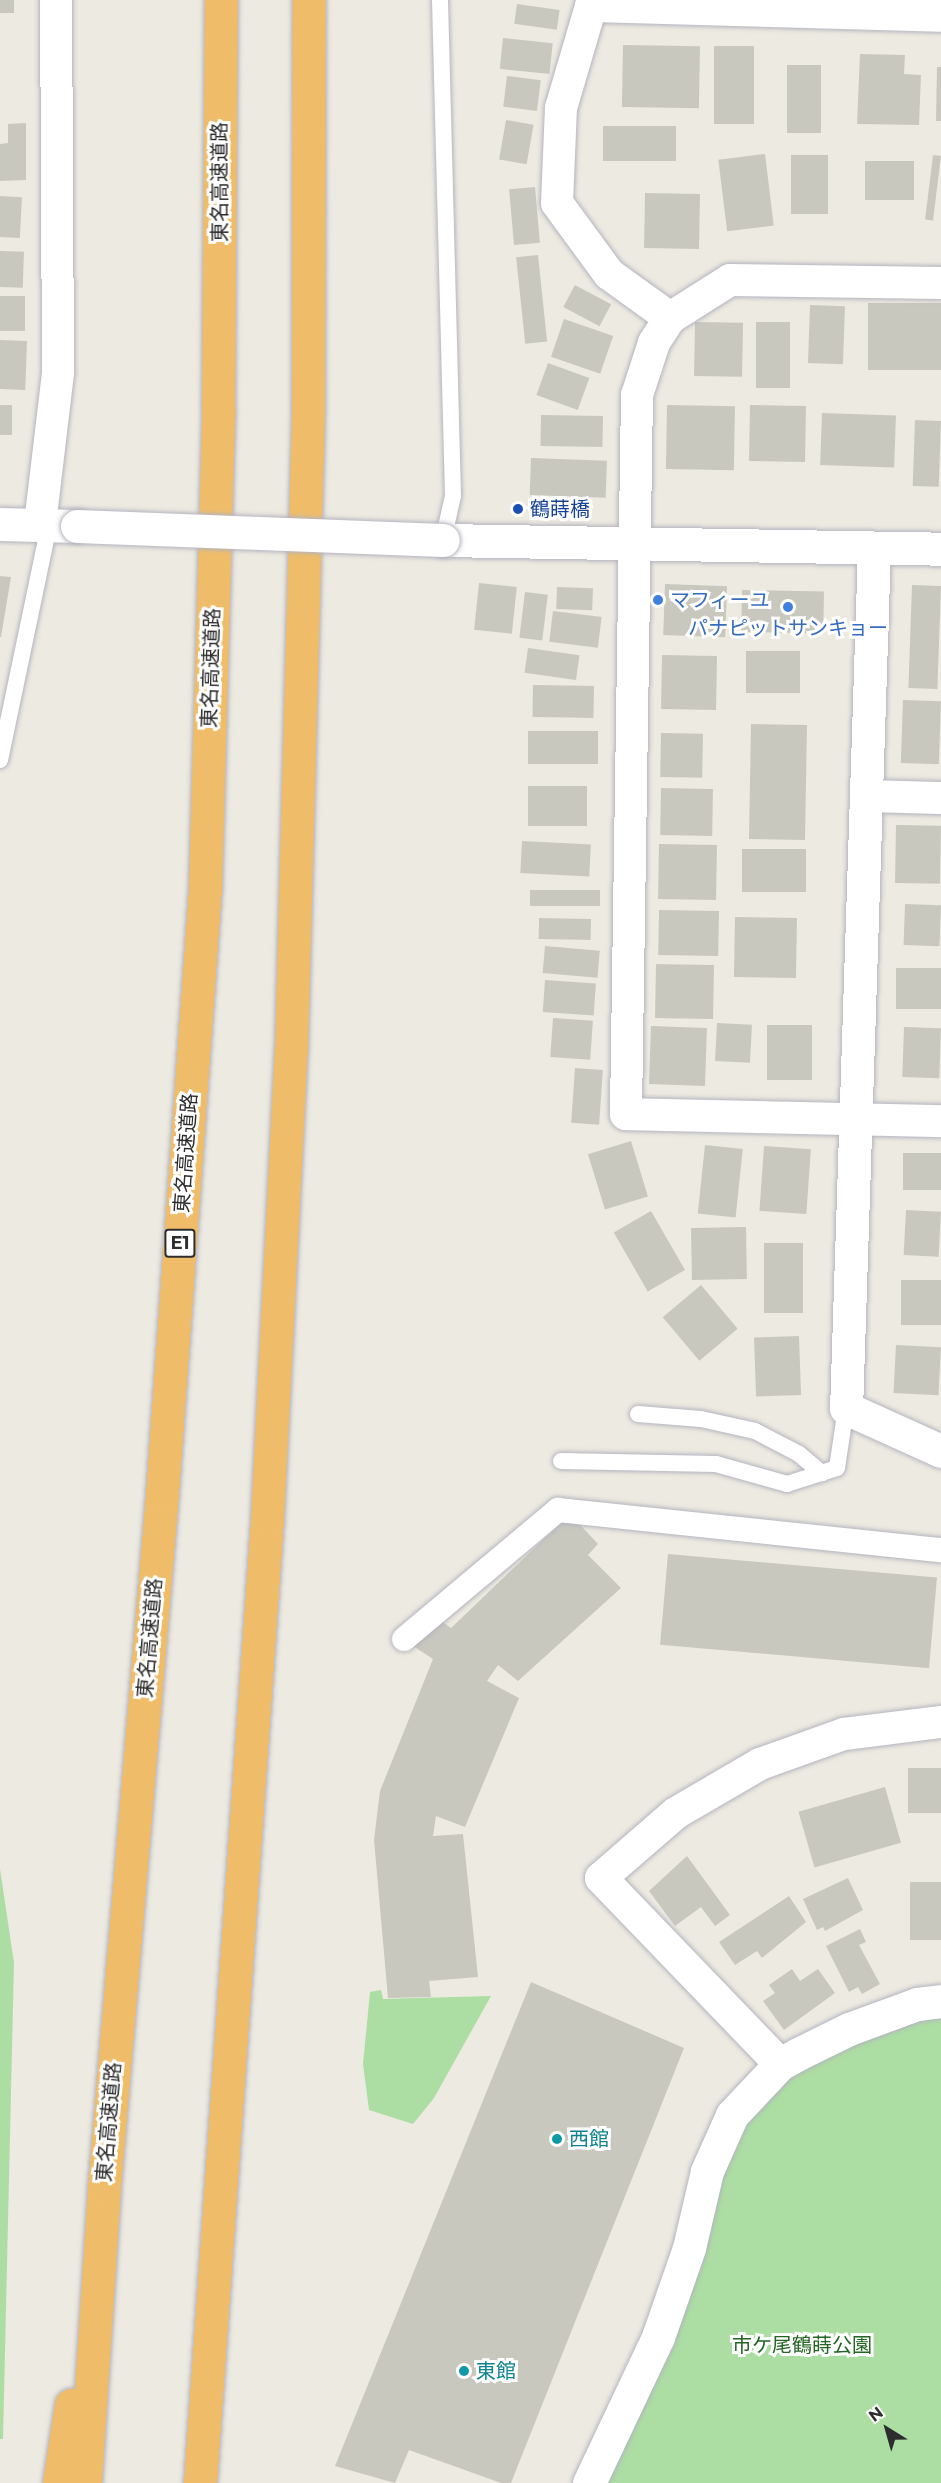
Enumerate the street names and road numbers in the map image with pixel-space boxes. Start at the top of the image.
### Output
street label: 東名高速道路 [208,122,232,242]
street label: 東名高速道路 [197,608,225,728]
street label: 東名高速道路 [170,1092,202,1214]
road number: E1 [164,1228,196,1258]
street label: 東名高速道路 [133,1577,167,1699]
street label: 東名高速道路 [92,2061,126,2183]

